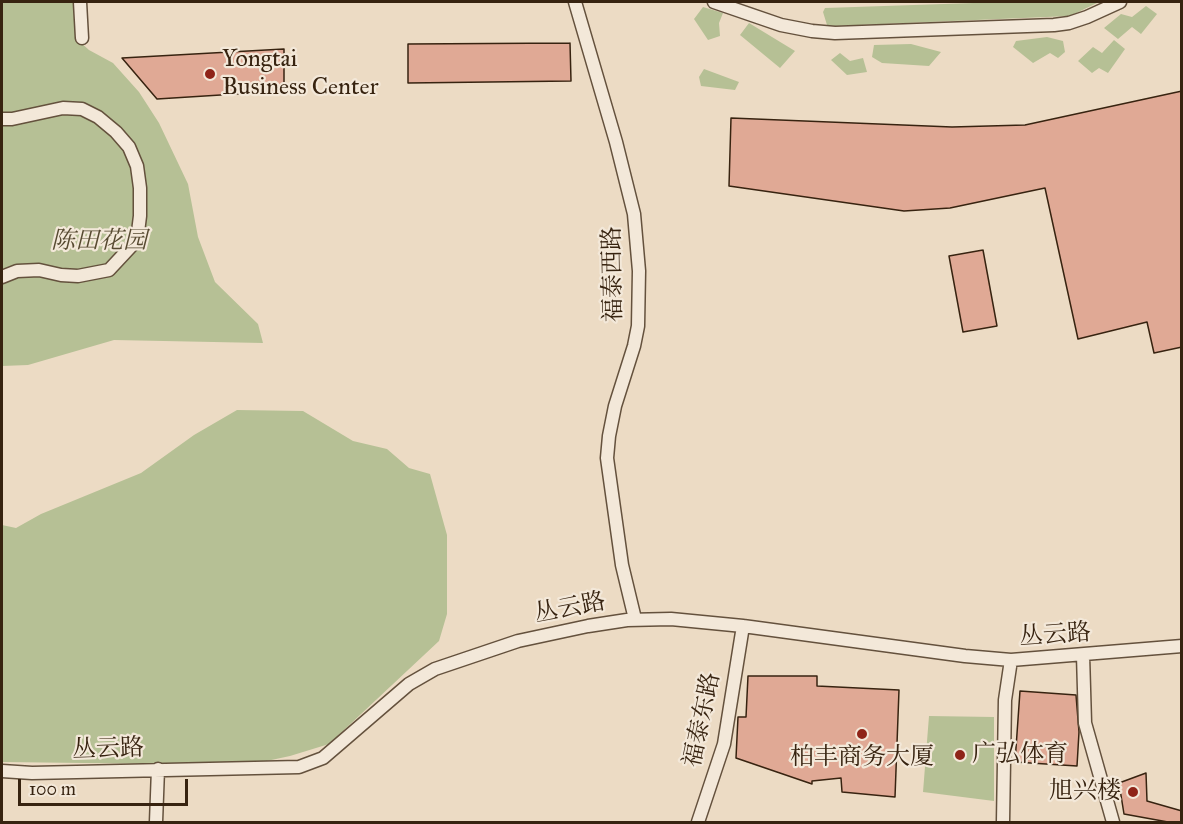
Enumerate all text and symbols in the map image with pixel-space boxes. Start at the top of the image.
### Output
place label: Yongtai Business Center [222,46,378,102]
marker: Yongtai Business Center [203,67,217,81]
street label: 福泰西路 [599,226,629,322]
park label: 陈田花园 [51,228,147,256]
street label: 丛云路 [532,588,608,630]
street label: 丛云路 [1018,619,1092,653]
street label: 福泰东路 [679,670,727,770]
marker: 柏丰商务大厦 [855,727,869,741]
street label: 丛云路 [72,734,144,766]
place label: 广弘体育 [972,741,1068,769]
place label: 柏丰商务大厦 [790,744,934,772]
marker: 广弘体育 [953,748,967,762]
scale bar [21,767,190,805]
text: 100 m [29,778,76,800]
place label: 旭兴楼 [1049,778,1121,806]
marker: 旭兴楼 [1126,785,1140,799]

